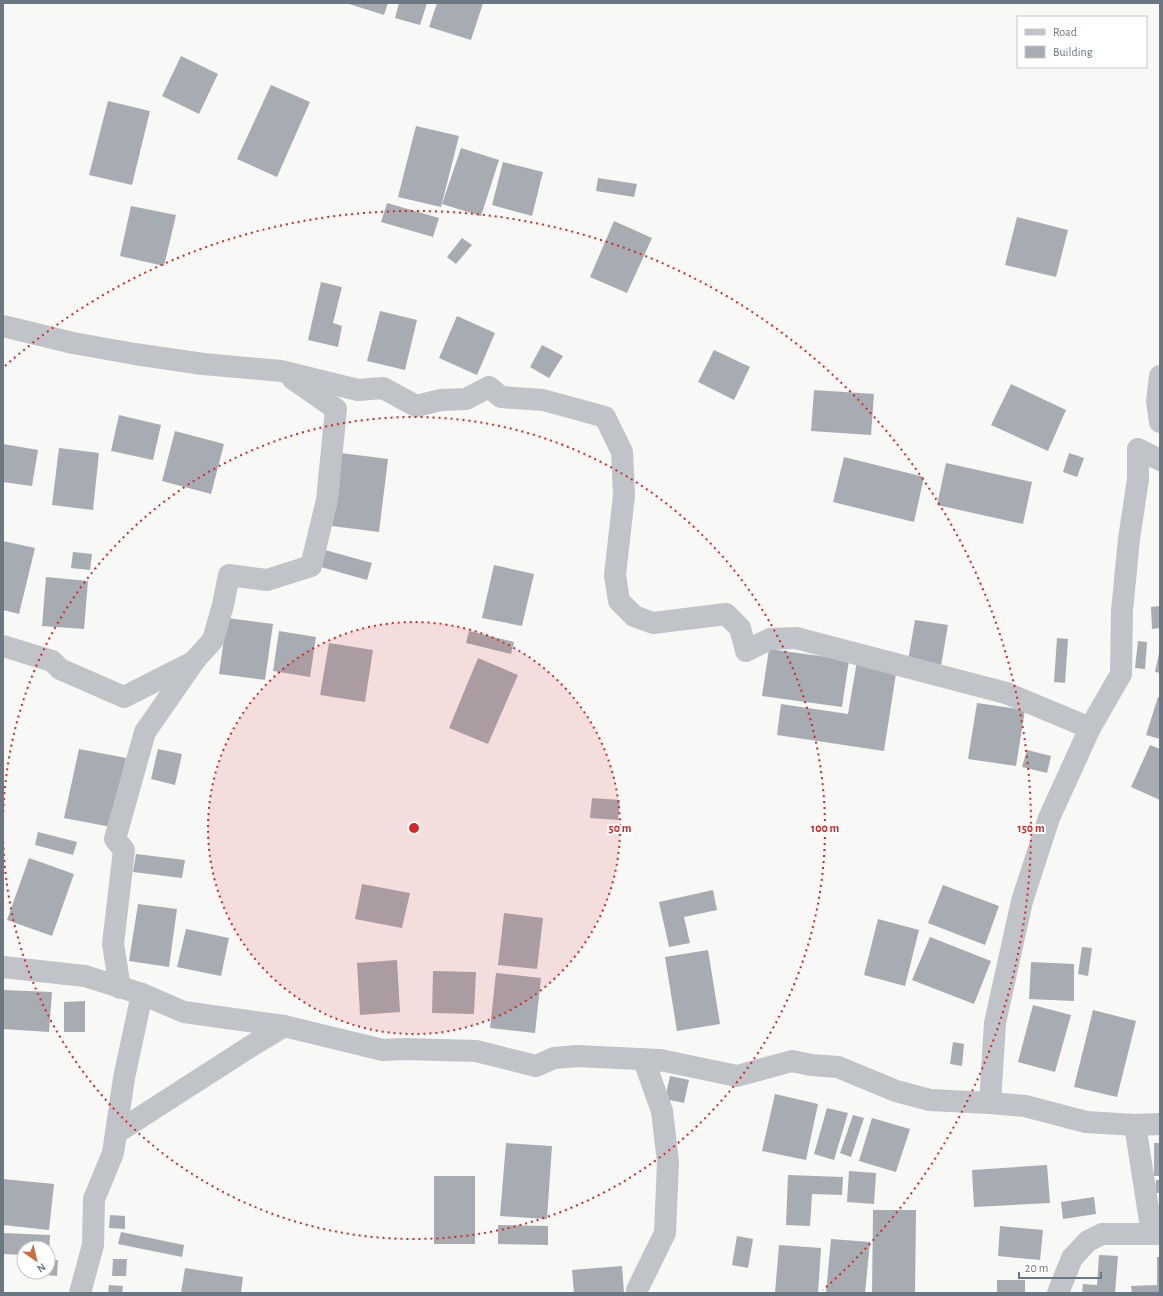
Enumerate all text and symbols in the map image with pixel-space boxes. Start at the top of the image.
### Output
legend [1017,16,1147,68]
text: Road [1053,26,1077,38]
text: Building [1053,46,1093,58]
centre of rings [407,821,421,835]
text: 50 m [609,822,632,834]
text: 100 m [811,822,839,834]
text: 150 m [1017,822,1045,834]
north arrow [16,1240,56,1280]
scale bar [1019,1254,1101,1280]
text: N [35,1261,48,1275]
text: 20 m [1025,1262,1048,1274]

